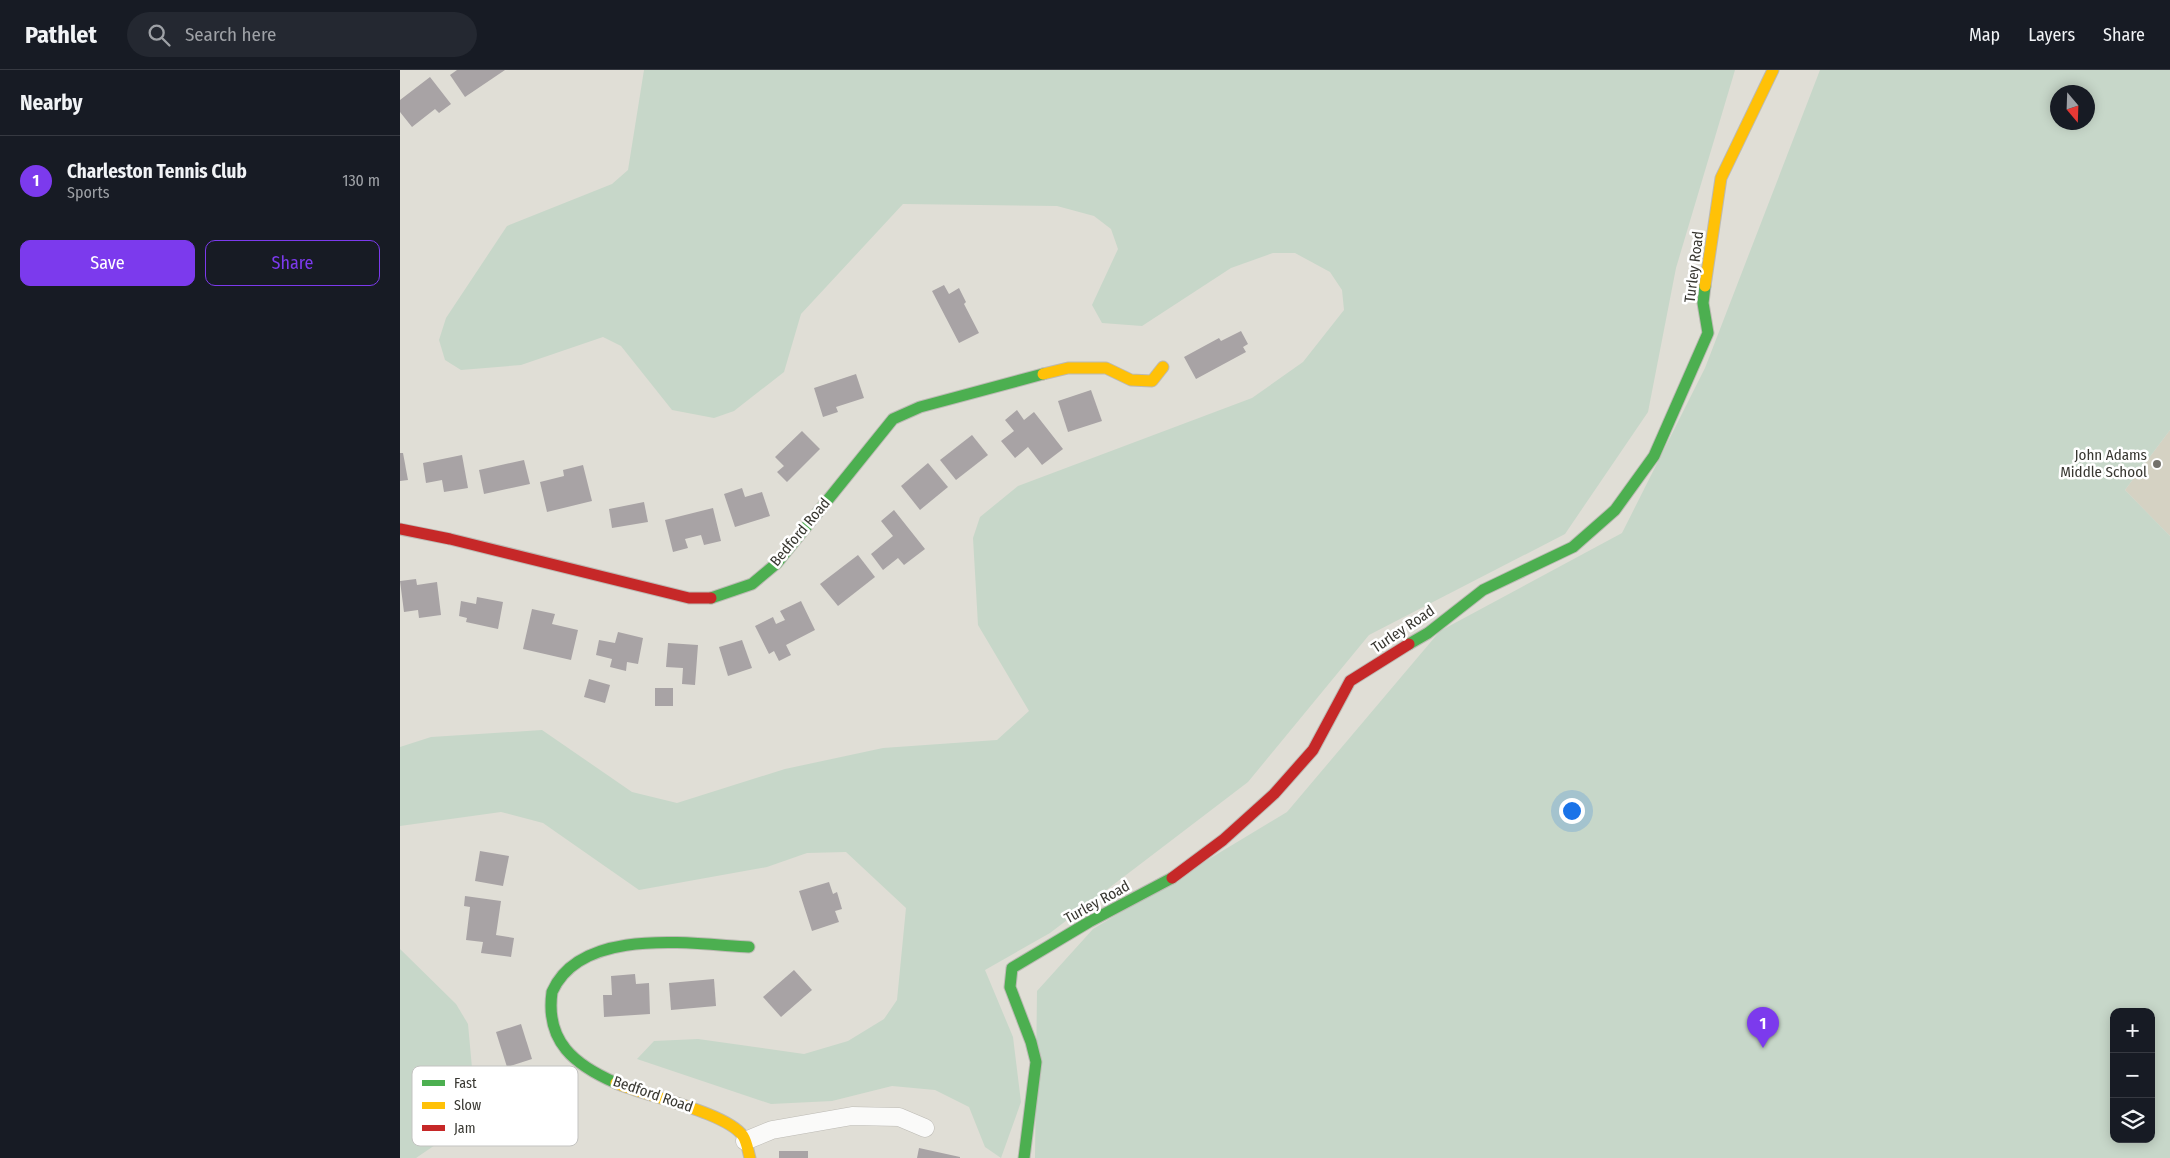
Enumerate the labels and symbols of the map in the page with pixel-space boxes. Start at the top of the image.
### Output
north arrow [2050,85,2095,130]
street label: Turley Road [1681,230,1707,304]
place label: John Adams Middle School [2060,446,2147,481]
marker: John Adams Middle School [2151,458,2163,470]
street label: Bedford Road [766,494,834,570]
street label: Turley Road [1368,601,1438,657]
your location [1559,798,1585,824]
street label: Turley Road [1061,877,1133,927]
pin: 1 [1747,1007,1779,1048]
legend [412,1066,578,1146]
street label: Bedford Road [611,1072,695,1116]
text: Fast [454,1075,477,1092]
text: Slow [454,1097,481,1114]
text: Jam [454,1120,475,1137]

